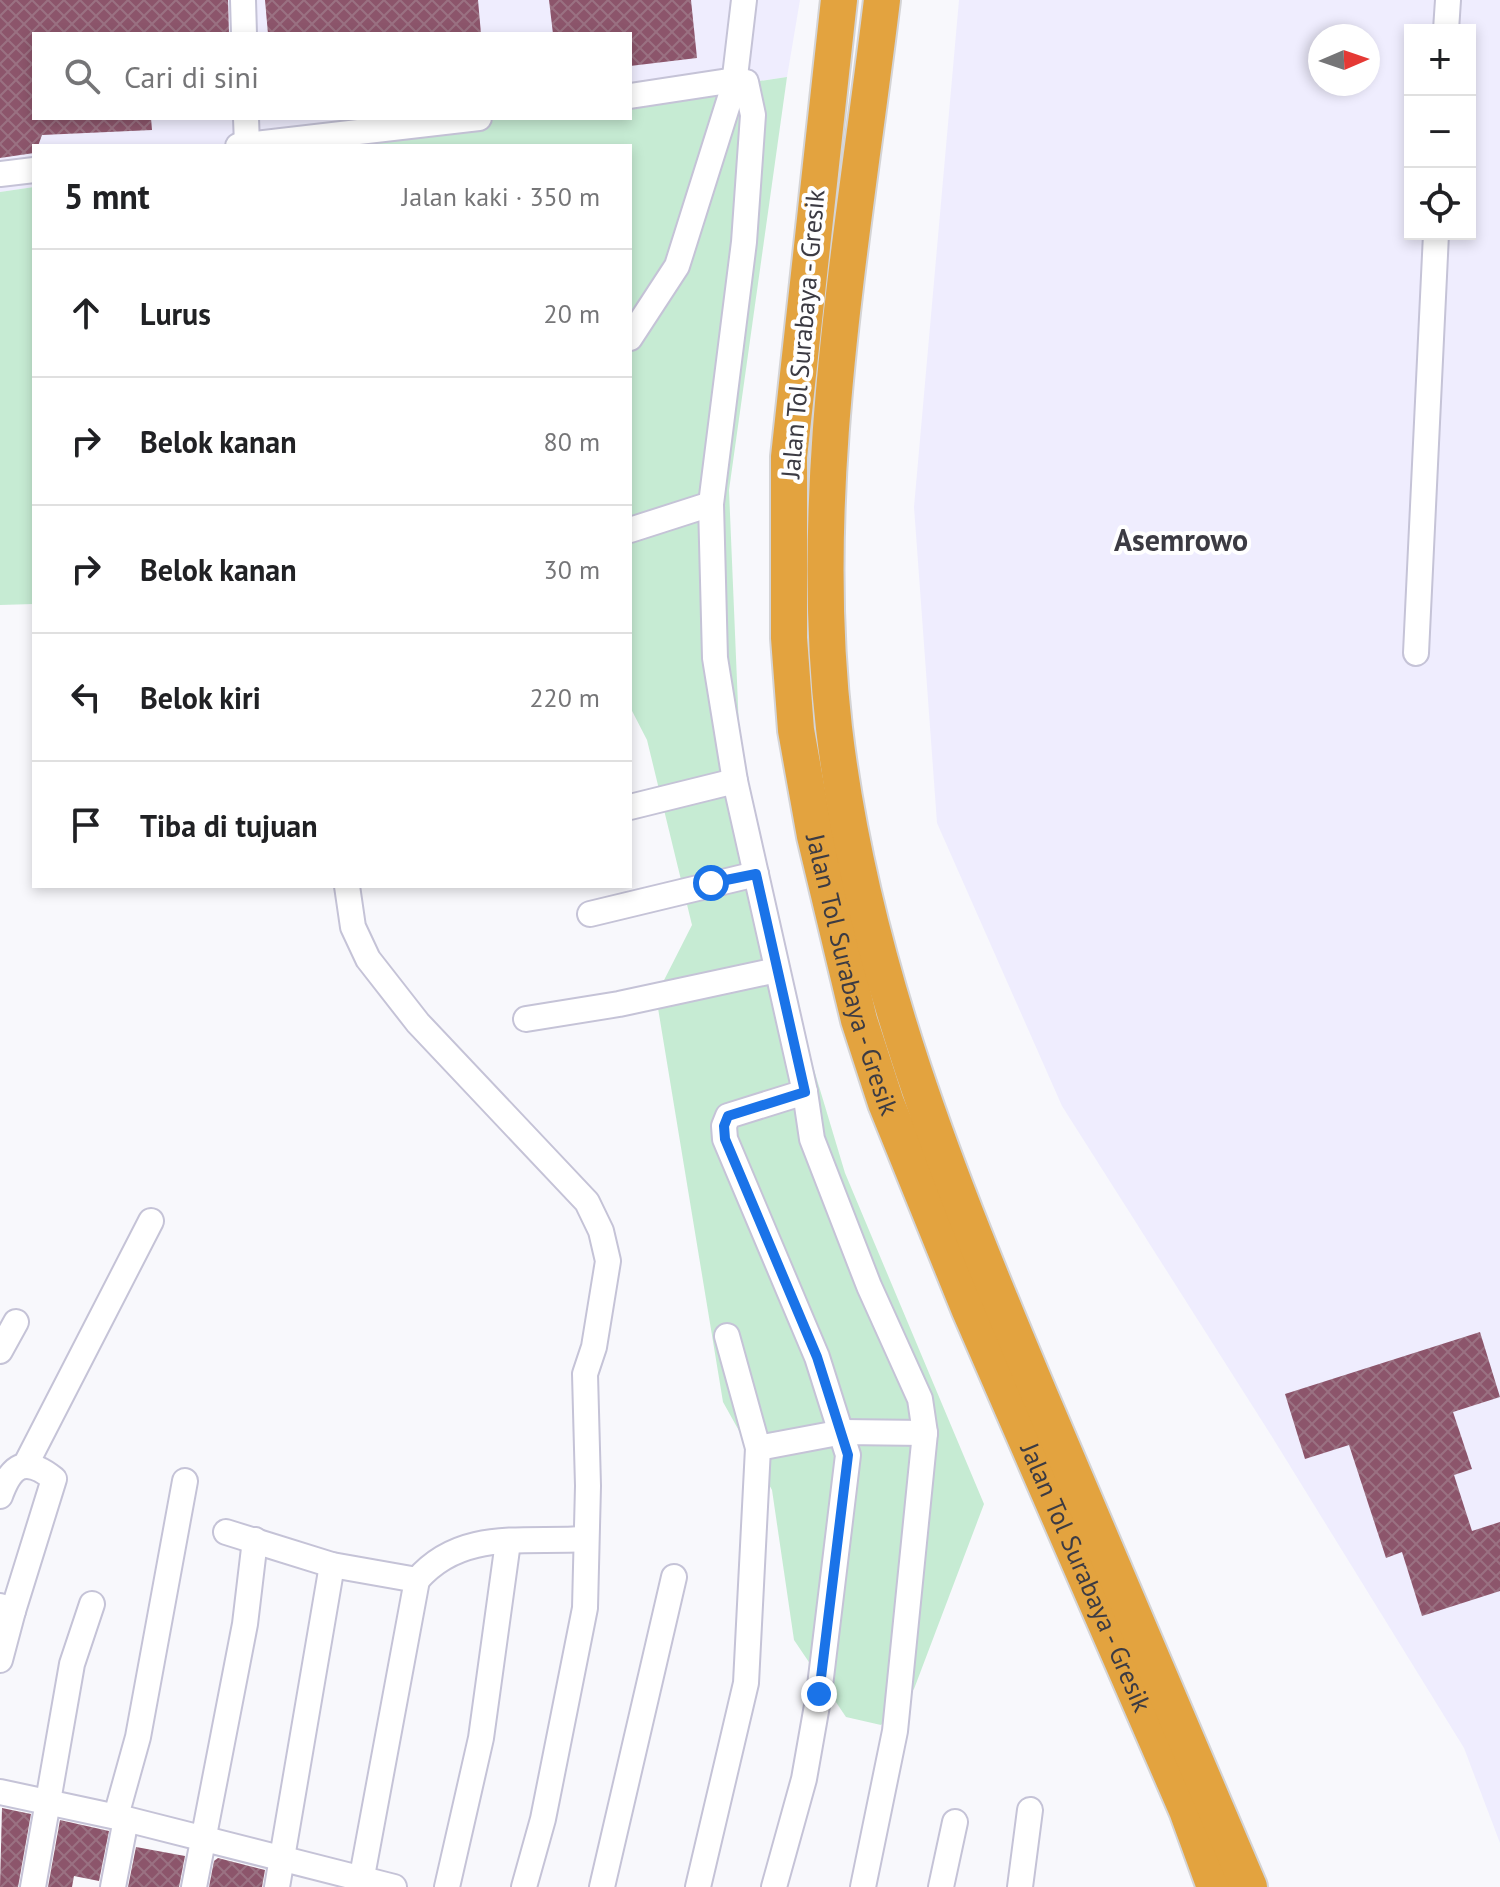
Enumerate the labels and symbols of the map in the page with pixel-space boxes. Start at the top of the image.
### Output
north arrow [1308,24,1380,96]
street label: Jalan Tol Surabaya - Gresik [773,188,832,481]
district label: Asemrowo [1114,520,1248,559]
street label: Jalan Tol Surabaya - Gresik [799,829,906,1120]
route start [693,865,729,901]
street label: Jalan Tol Surabaya - Gresik [1013,1437,1160,1717]
route end [801,1676,837,1712]

